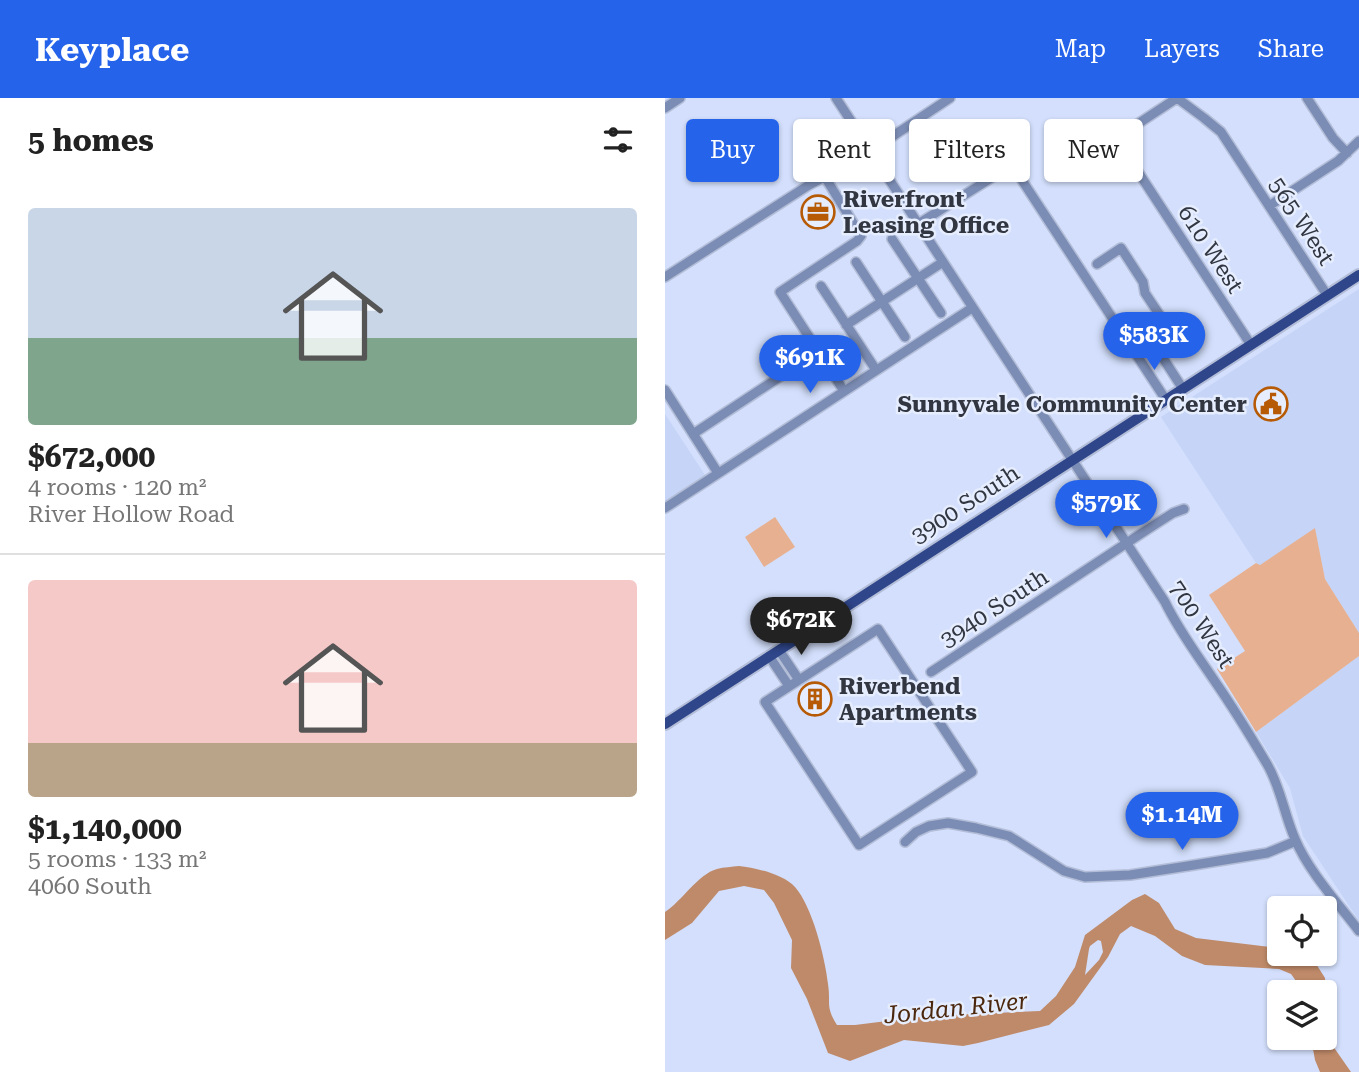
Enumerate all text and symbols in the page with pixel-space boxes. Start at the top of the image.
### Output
text: Keyplace [35,30,189,69]
text: Map [1055,35,1106,63]
text: Layers [1144,35,1220,63]
text: Share [1258,35,1324,63]
chip: Buy [686,119,779,182]
chip: Rent [793,119,895,182]
chip: Filters [909,119,1030,182]
chip: New [1044,119,1143,182]
icon: filters [599,121,637,159]
text: 5 homes [28,123,154,158]
street label: 565 West [1263,172,1340,270]
place label: Riverfront Leasing Office [843,186,1009,239]
office icon: Riverfront Leasing Office [799,193,837,231]
street label: 610 West [1172,200,1249,298]
icon: home [270,253,396,379]
pin: $583K [1105,313,1203,372]
text: $583K [1119,321,1189,348]
pin: $691K [761,336,859,395]
text: $691K [775,344,845,371]
public building icon: Sunnyvale Community Center [1252,385,1290,423]
place label: Sunnyvale Community Center [897,391,1247,418]
text: $672,000 [28,439,155,474]
street label: 3900 South [906,459,1025,549]
text: 4 rooms · 120 m² [28,474,206,501]
pin: $579K [1057,480,1155,540]
text: $579K [1071,489,1141,516]
text: River Hollow Road [28,501,234,528]
street label: 3940 South [935,563,1054,653]
street label: 700 West [1163,575,1240,673]
pin: $672K [752,598,850,657]
text: $672K [766,606,836,633]
icon: home [270,625,396,751]
place label: Riverbend Apartments [839,673,977,726]
building icon: Riverbend Apartments [796,680,834,718]
pin: $1.14M [1125,792,1239,852]
text: $1.14M [1142,801,1222,828]
text: $1,140,000 [28,811,182,846]
text: 5 rooms · 133 m² [28,846,206,873]
text: 4060 South [28,873,152,900]
map controls [1267,896,1337,1050]
button: locate [1267,896,1337,966]
button: layers [1267,980,1337,1050]
water label: Jordan River [882,987,1029,1030]

